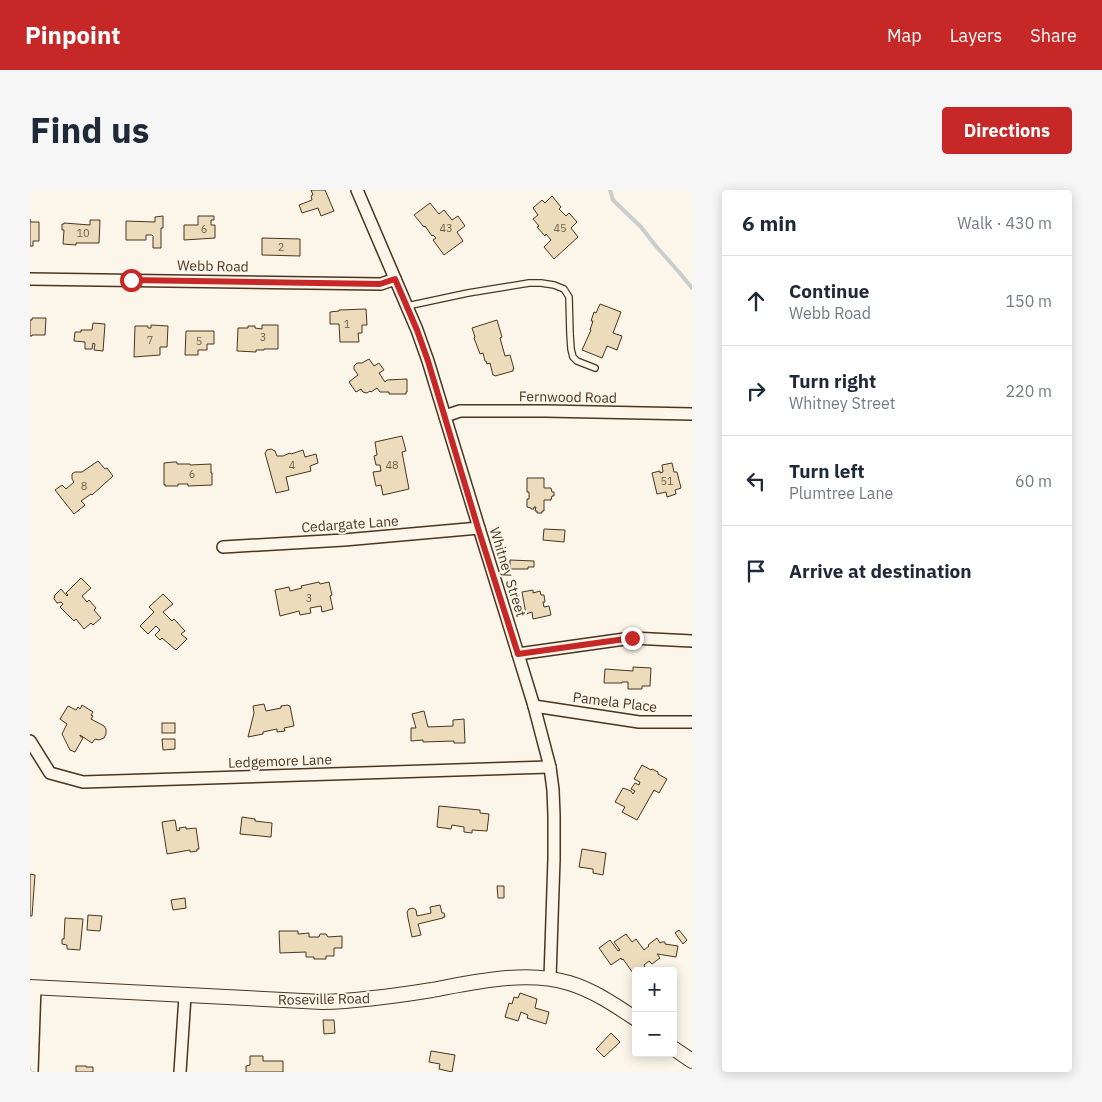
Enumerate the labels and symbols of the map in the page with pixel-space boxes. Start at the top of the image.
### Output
house number: 43 [439,221,453,235]
house number: 45 [553,221,567,235]
house number: 6 [201,222,207,236]
house number: 10 [76,226,90,240]
house number: 2 [278,240,284,254]
street label: Webb Road [177,256,249,276]
route start [120,269,143,292]
house number: 1 [344,317,351,331]
house number: 3 [260,330,266,344]
house number: 7 [147,333,153,347]
house number: 5 [196,334,202,348]
street label: Fernwood Road [519,387,617,407]
house number: 4 [289,458,296,472]
house number: 48 [385,458,399,472]
house number: 6 [189,467,195,481]
house number: 51 [660,474,674,488]
house number: 8 [81,479,87,493]
street label: Cedargate Lane [301,512,400,536]
street label: Whitney Street [486,525,530,619]
house number: 3 [306,591,312,605]
route end [621,627,644,650]
street label: Pamela Place [572,688,658,716]
street label: Ledgemore Lane [228,750,333,772]
street label: Roseville Road [278,989,370,1009]

